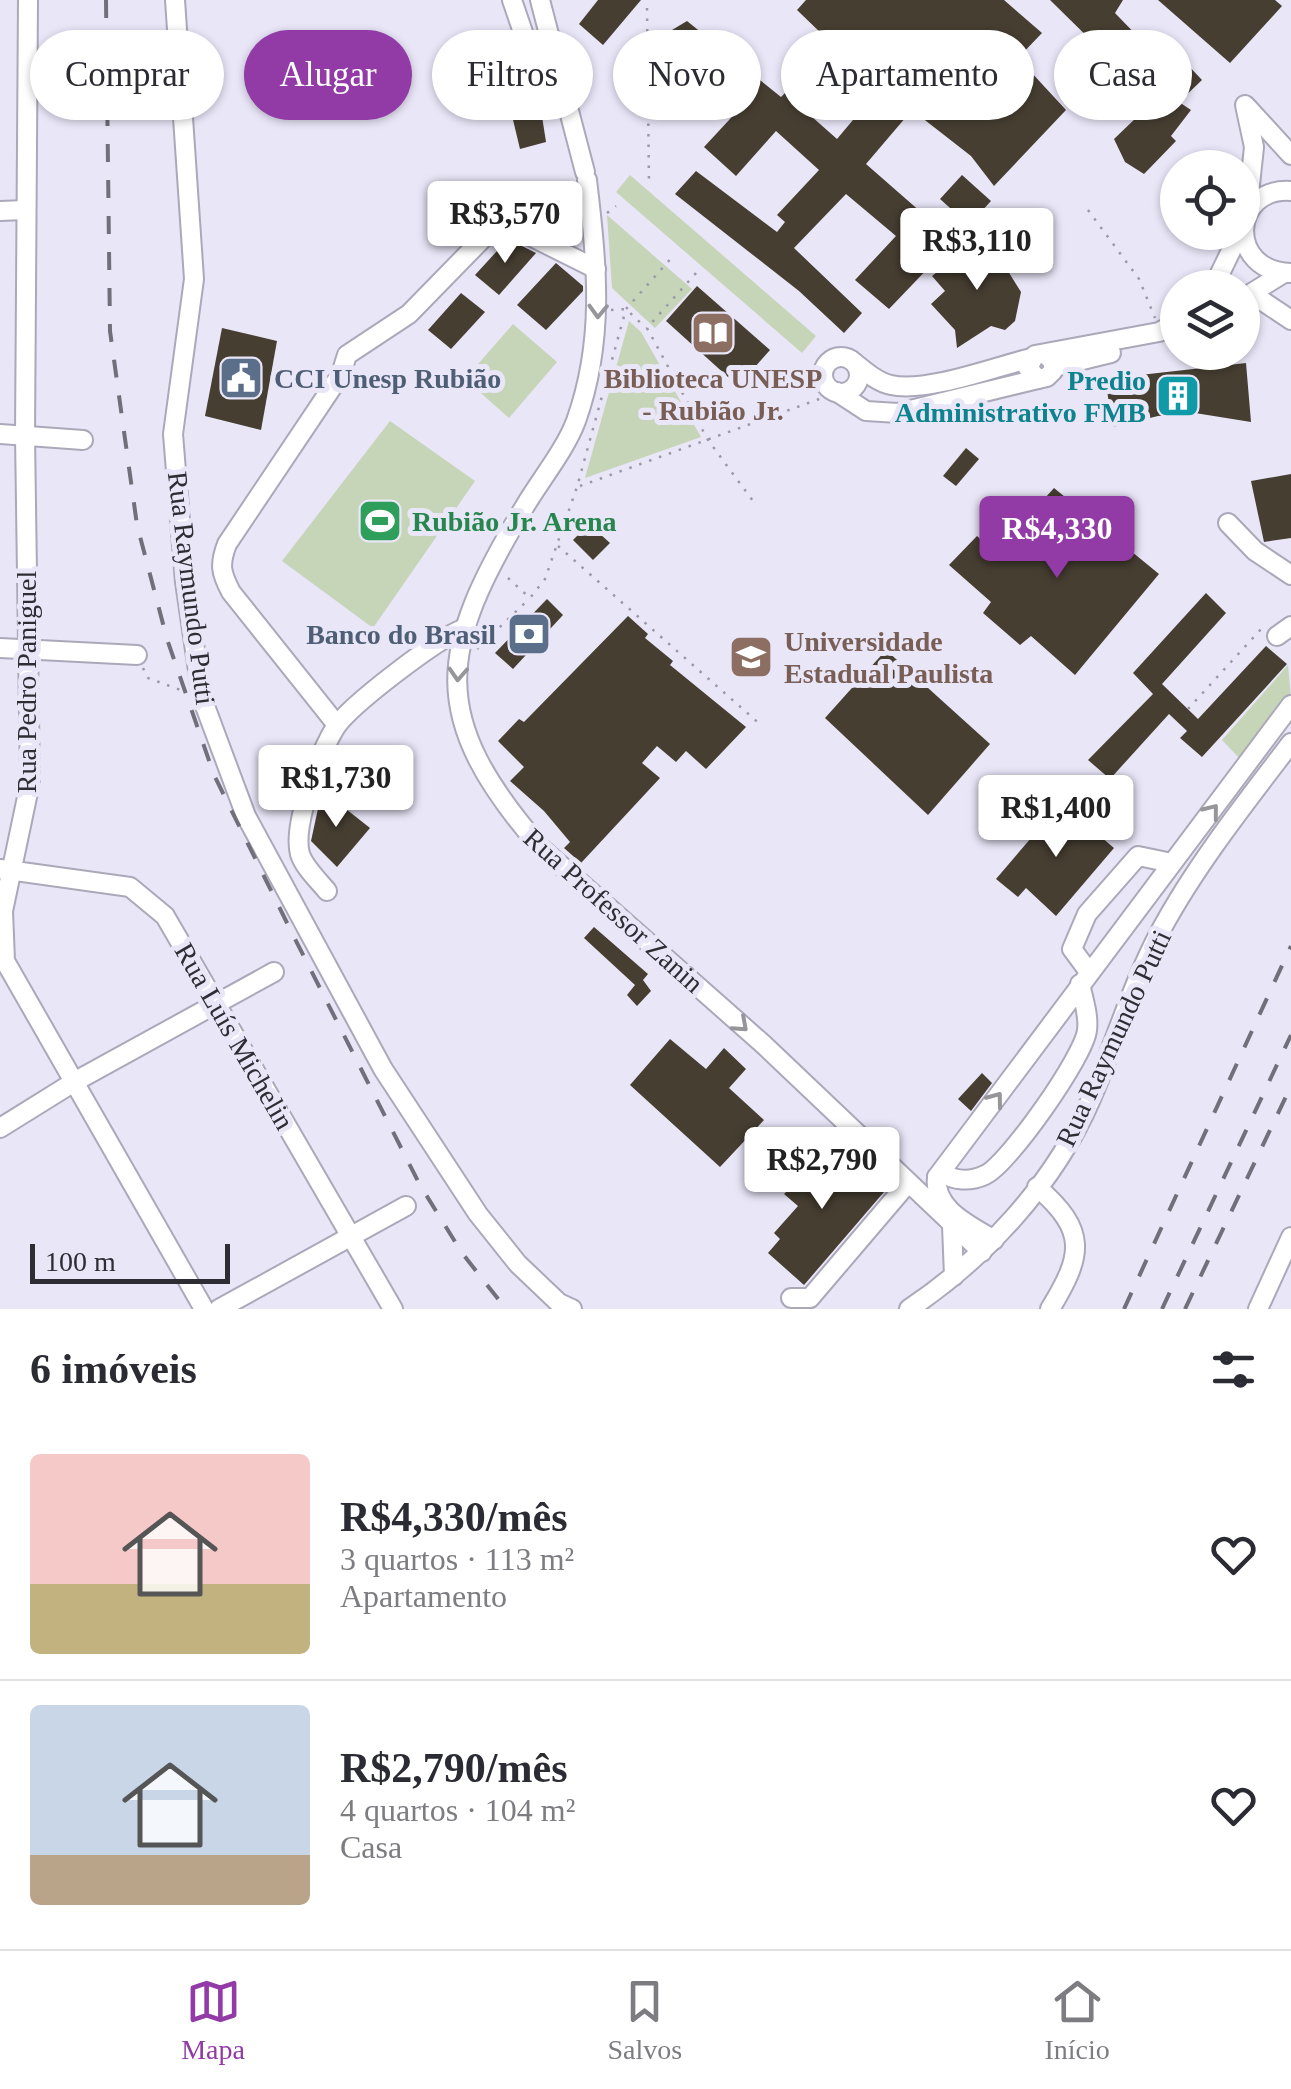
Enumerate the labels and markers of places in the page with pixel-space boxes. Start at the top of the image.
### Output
pin: R$3,570 [413,181,597,266]
pin: R$3,110 [885,208,1069,293]
library icon: Biblioteca UNESP - Rubião Jr. [690,310,736,356]
public building icon: CCI Unesp Rubião [218,355,264,401]
place label: CCI Unesp Rubião [274,363,501,394]
place label: Biblioteca UNESP - Rubião Jr. [604,363,822,426]
place label: Predio Administrativo FMB [895,365,1146,428]
building icon: Predio Administrativo FMB [1155,373,1201,419]
pin: R$4,330 [965,496,1149,581]
sports icon: Rubião Jr. Arena [357,498,403,544]
place label: Rubião Jr. Arena [412,506,617,537]
bank icon: Banco do Brasil [506,611,552,657]
place label: Banco do Brasil [306,619,496,650]
place label: Universidade Estadual Paulista [784,626,993,689]
school or university icon: Universidade Estadual Paulista [728,634,774,680]
pin: R$1,730 [244,745,428,830]
pin: R$1,400 [964,775,1148,860]
pin: R$2,790 [730,1127,914,1212]

